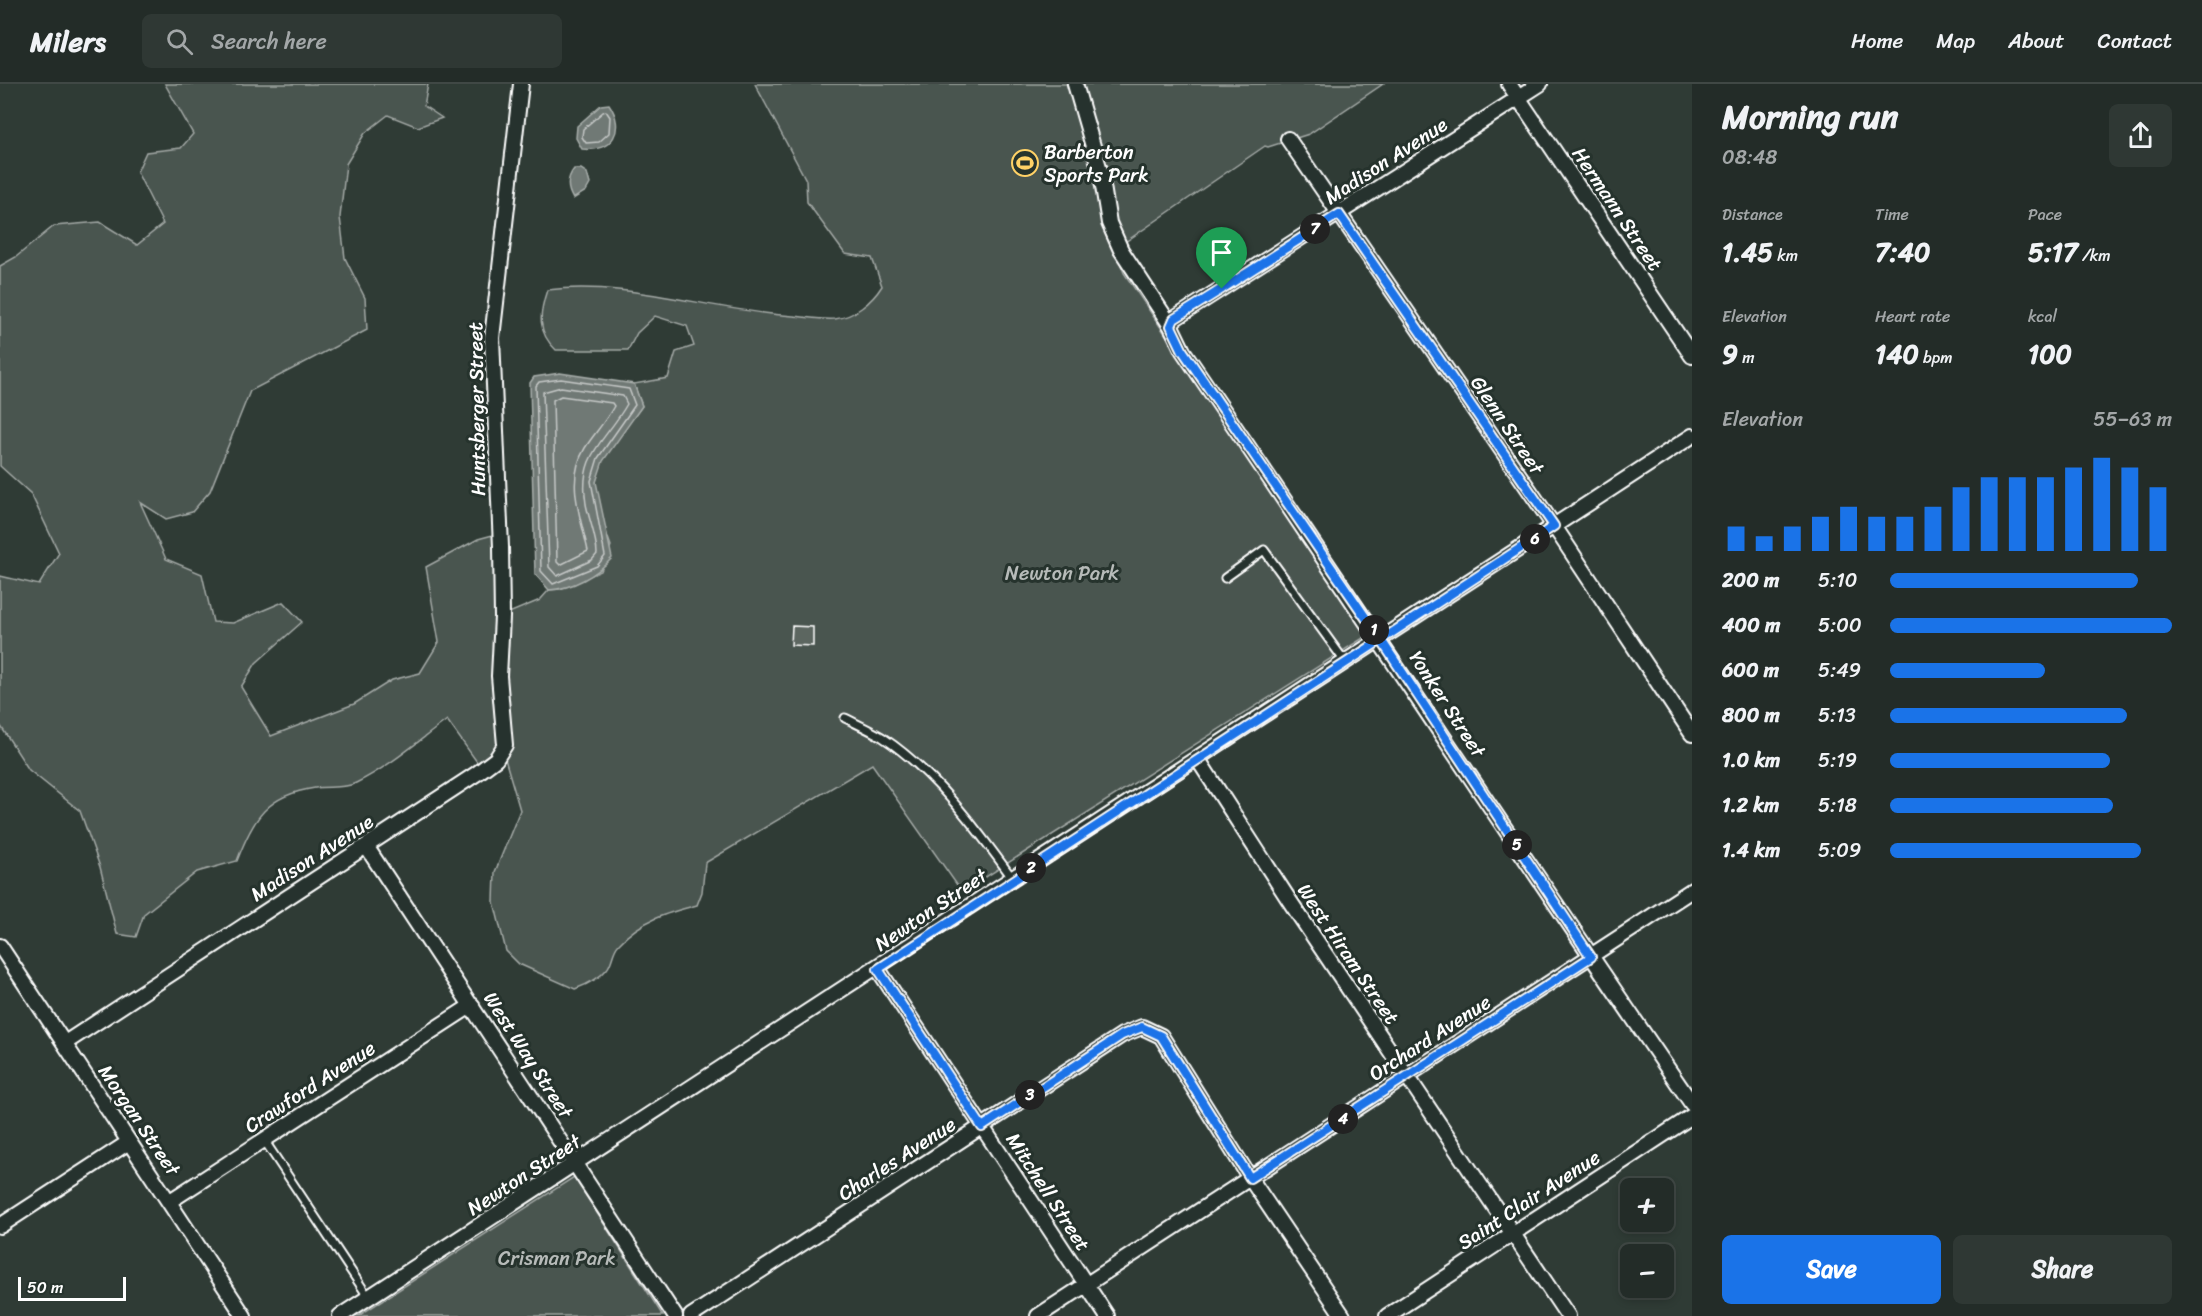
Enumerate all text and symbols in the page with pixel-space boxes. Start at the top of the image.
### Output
search box [142,14,562,68]
text: Milers [30,17,106,66]
text: Search here [211,22,327,61]
text: Home [1851,22,1903,60]
text: Map [1936,22,1975,60]
text: About [2008,22,2065,60]
text: Contact [2098,22,2172,60]
icon: search [163,25,196,58]
text: Morning run [1722,88,1898,146]
button: share [2109,104,2172,167]
street label: Madison Avenue [1317,108,1455,214]
place label: Barberton Sports Park [1044,135,1149,193]
street label: Hermann Street [1562,140,1672,279]
text: 08:48 [1722,140,1777,175]
sports icon: Barberton Sports Park [1010,148,1040,178]
text: Distance [1722,200,1783,229]
text: Time [1875,200,1909,229]
text: Pace [2028,200,2062,229]
pin: 7 [1300,214,1330,244]
text: 7 [1310,214,1320,243]
pin [1196,227,1247,289]
text: 1.45 [1722,229,1773,275]
text: 7:40 [1875,229,1930,275]
text: 5:17 [2028,229,2078,275]
icon: arrive [1205,236,1238,269]
text: km [1773,241,1798,270]
text: /km [2078,241,2111,270]
text: Elevation [1722,302,1787,331]
text: Heart rate [1875,302,1950,331]
text: kcal [2028,302,2057,331]
street label: Huntsberger Street [458,321,496,496]
text: 9 [1722,331,1738,377]
text: 140 [1875,331,1919,377]
text: 100 [2028,331,2072,377]
text: m [1738,343,1754,372]
text: bpm [1919,343,1953,372]
street label: Glenn Street [1461,368,1554,483]
text: Elevation [1722,402,1803,437]
text: 55–63 m [2093,402,2172,437]
pin: 6 [1520,524,1550,554]
text: 6 [1530,524,1540,553]
park label: Newton Park [1005,556,1119,591]
text: 200 m [1722,563,1779,598]
text: 5:10 [1818,563,1857,598]
text: 400 m [1722,608,1780,643]
text: 5:00 [1818,608,1862,643]
pin: 1 [1359,615,1389,645]
text: 1 [1371,615,1377,644]
street label: Yonker Street [1399,643,1495,765]
text: 600 m [1722,653,1779,688]
text: 5:49 [1818,653,1861,688]
text: 800 m [1722,698,1780,733]
text: 5:13 [1818,698,1856,733]
text: 1.0 km [1722,743,1780,778]
text: 5:19 [1818,743,1857,778]
text: 1.2 km [1722,788,1779,823]
text: 5:18 [1818,788,1857,823]
street label: Madison Avenue [243,805,381,911]
pin: 5 [1502,830,1532,860]
text: 5 [1512,830,1522,859]
text: 1.4 km [1722,833,1780,868]
text: 5:09 [1818,833,1861,868]
pin: 2 [1016,853,1046,883]
text: 2 [1026,853,1036,882]
street label: Newton Street [867,859,996,961]
street label: West Hiram Street [1288,876,1409,1032]
street label: West Way Street [474,984,583,1126]
street label: Orchard Avenue [1362,985,1498,1091]
street label: Crawford Avenue [237,1031,383,1143]
street label: Morgan Street [89,1057,190,1184]
pin: 3 [1015,1080,1045,1110]
text: 3 [1026,1080,1034,1109]
pin: 4 [1328,1104,1358,1134]
text: 4 [1338,1104,1348,1133]
street label: Charles Avenue [831,1107,963,1211]
street label: Newton Street [460,1124,589,1225]
street label: Mitchell Street [996,1125,1100,1259]
street label: Saint Clair Avenue [1450,1141,1608,1259]
map controls [1620,1178,1674,1298]
button: + [1620,1178,1674,1232]
button: Save [1722,1235,1941,1304]
button: Share [1953,1235,2172,1304]
park label: Crisman Park [498,1241,616,1276]
button: − [1620,1244,1674,1298]
text: 50 m [27,1273,63,1302]
scale bar [18,1274,126,1302]

